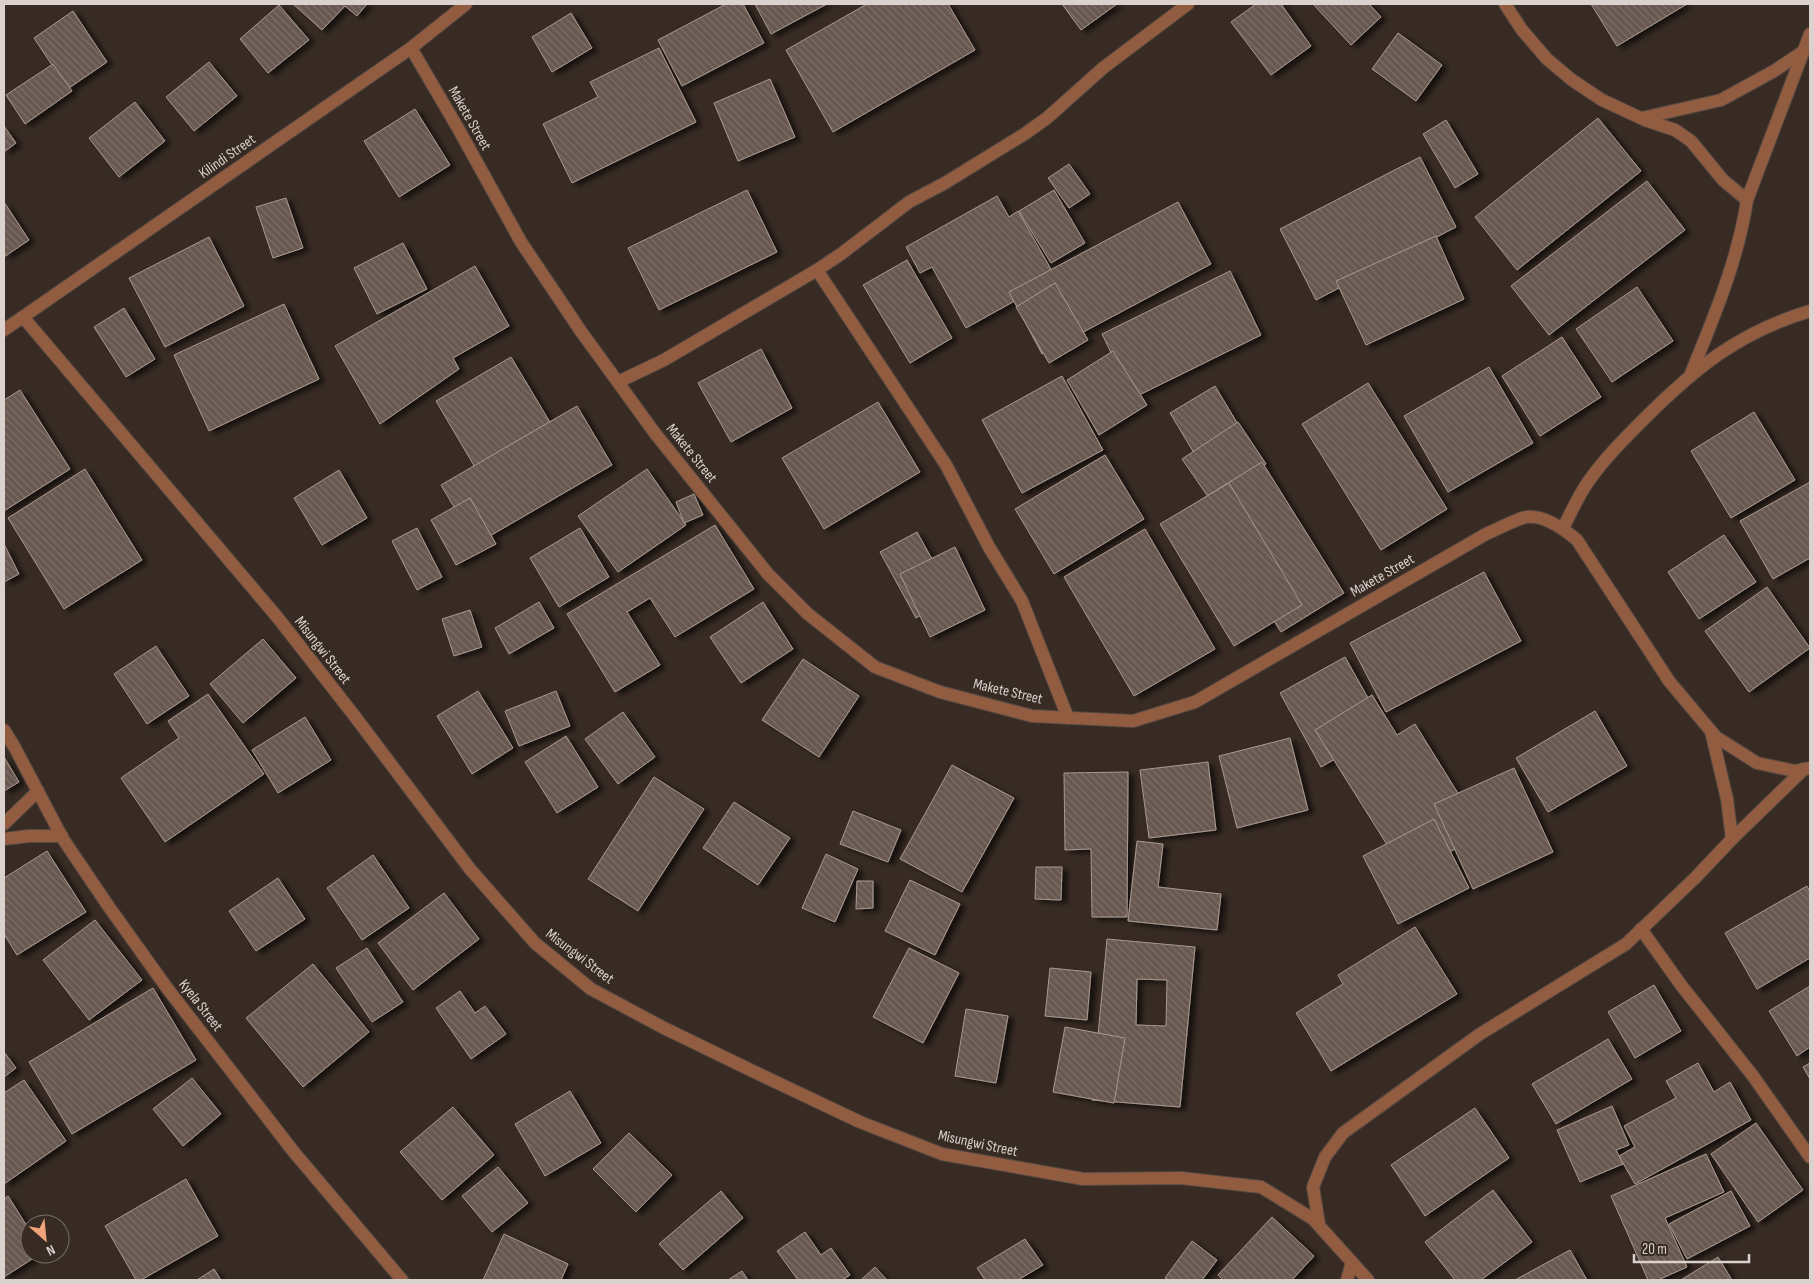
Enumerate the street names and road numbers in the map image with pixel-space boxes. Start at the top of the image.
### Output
street label: Makete Street [444,83,496,154]
street label: Kilindi Street [195,130,260,183]
street label: Makete Street [662,420,721,487]
street label: Makete Street [1347,549,1418,601]
street label: Misungwi Street [290,613,355,688]
street label: Makete Street [971,674,1045,709]
street label: Misungwi Street [542,924,618,989]
street label: Kyela Street [174,976,227,1035]
street label: Misungwi Street [936,1126,1020,1161]

